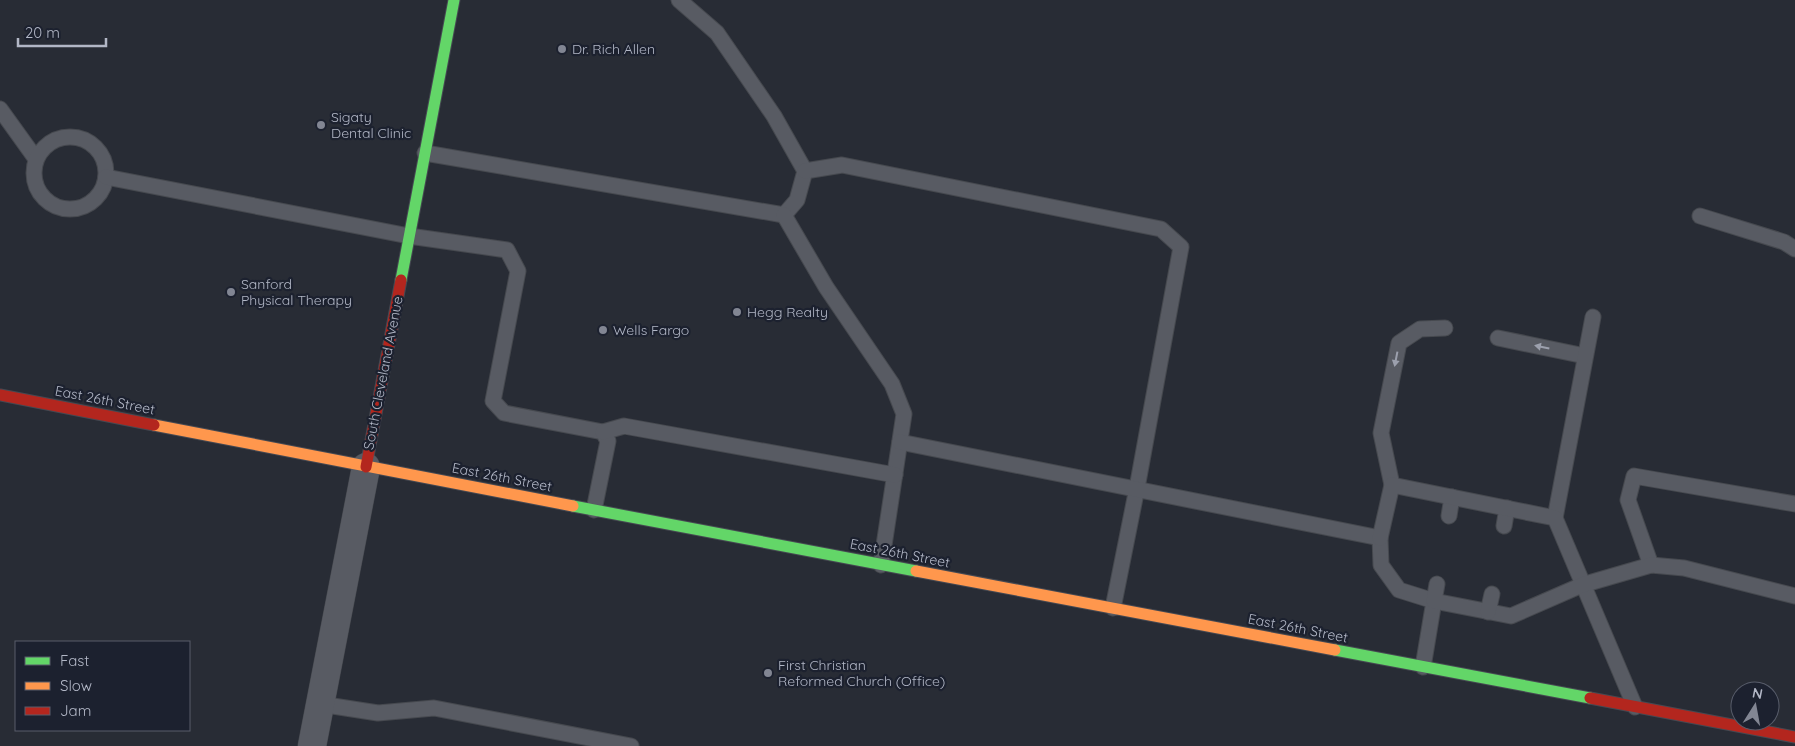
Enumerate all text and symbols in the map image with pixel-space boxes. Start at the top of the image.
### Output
scale bar [18,15,105,47]
text: 20 m [25,23,60,42]
place label: Dr. Rich Allen [572,40,655,58]
marker: Dr. Rich Allen [556,43,568,55]
place label: Sigaty Dental Clinic [331,108,411,142]
marker: Sigaty Dental Clinic [315,119,327,131]
place label: Sanford Physical Therapy [241,275,352,309]
marker: Sanford Physical Therapy [225,286,237,298]
street label: South Cleveland Avenue [359,295,407,451]
place label: Hegg Realty [747,303,828,321]
marker: Hegg Realty [731,306,743,318]
place label: Wells Fargo [613,321,689,339]
marker: Wells Fargo [597,324,609,336]
one-way arrow [1534,343,1549,351]
one-way arrow [1391,351,1399,367]
street label: East 26th Street [53,381,157,419]
street label: East 26th Street [450,458,554,496]
street label: East 26th Street [848,534,952,572]
street label: East 26th Street [1246,609,1350,647]
legend [15,641,190,731]
text: Fast [60,651,89,670]
place label: First Christian Reformed Church (Office) [778,656,945,690]
marker: First Christian Reformed Church (Office) [762,667,774,679]
text: Slow [60,676,92,695]
north arrow [1730,681,1780,731]
text: N [1751,683,1764,703]
text: Jam [60,701,91,720]

